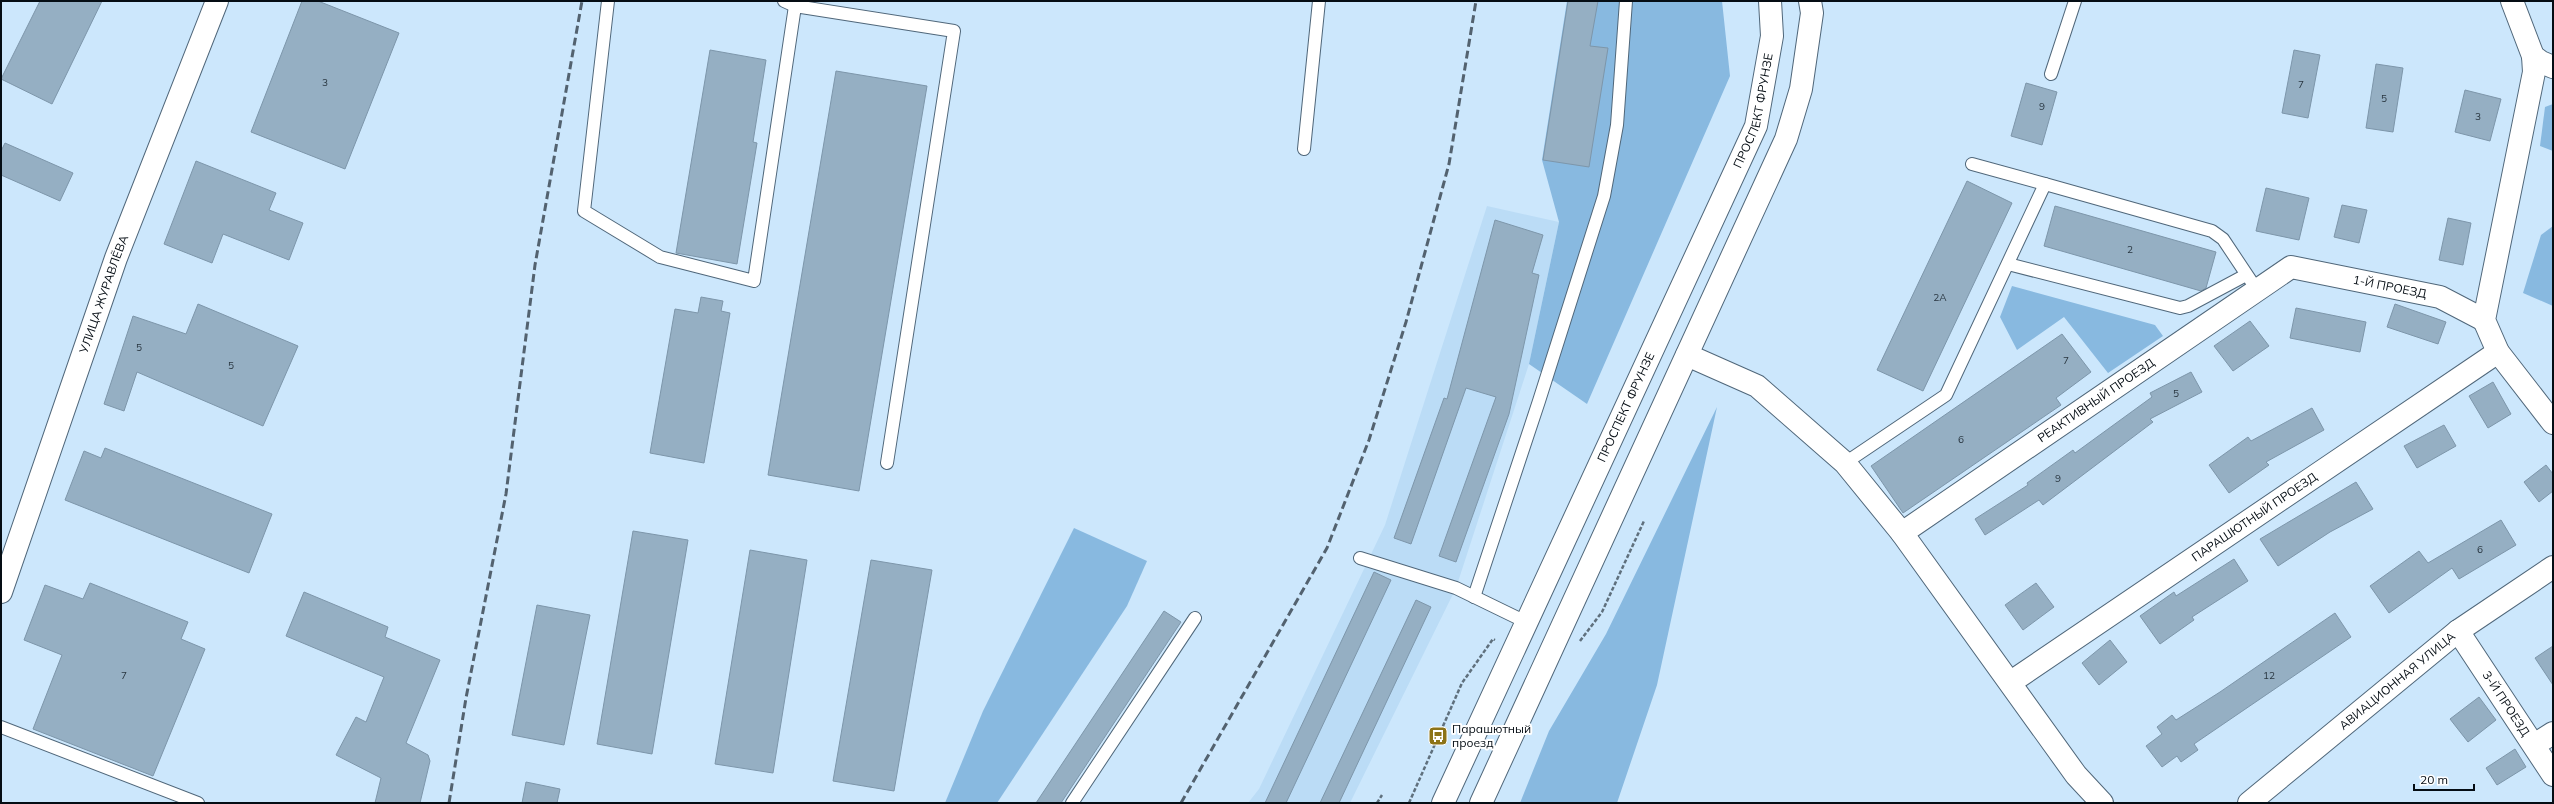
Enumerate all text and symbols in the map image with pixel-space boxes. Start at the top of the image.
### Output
street label: ПРОСПЕКТ ФРУНЗЕ [1730,52,1776,170]
house number: 3 [322,76,328,89]
house number: 7 [2298,78,2304,91]
house number: 5 [2381,92,2387,105]
house number: 9 [2039,100,2045,113]
house number: 3 [2475,110,2481,123]
street label: УЛИЦА ЖУРАВЛЁВА [75,233,131,356]
house number: 2 [2127,243,2133,256]
street label: 1-Й ПРОЕЗД [2352,272,2429,301]
house number: 2А [1933,291,1947,304]
house number: 5 [136,341,142,354]
street label: ПРОСПЕКТ ФРУНЗЕ [1594,350,1657,464]
house number: 7 [2063,354,2069,367]
street label: РЕАКТИВНЫЙ ПРОЕЗД [2034,355,2157,445]
house number: 5 [228,359,234,372]
house number: 5 [2173,387,2179,400]
house number: 6 [1958,433,1964,446]
street label: ПАРАШЮТНЫЙ ПРОЕЗД [2188,469,2320,565]
house number: 9 [2055,472,2061,485]
house number: 6 [2477,543,2483,556]
street label: АВИАЦИОННАЯ УЛИЦА [2336,628,2458,733]
street label: 3-Й ПРОЕЗД [2479,668,2533,739]
house number: 7 [121,669,127,682]
house number: 12 [2263,669,2275,682]
place label: Парашютный проезд [1452,721,1531,750]
bus stop icon: Парашютный проезд [1427,725,1449,747]
scale bar [2414,766,2474,792]
text: 20 m [2420,772,2448,787]

